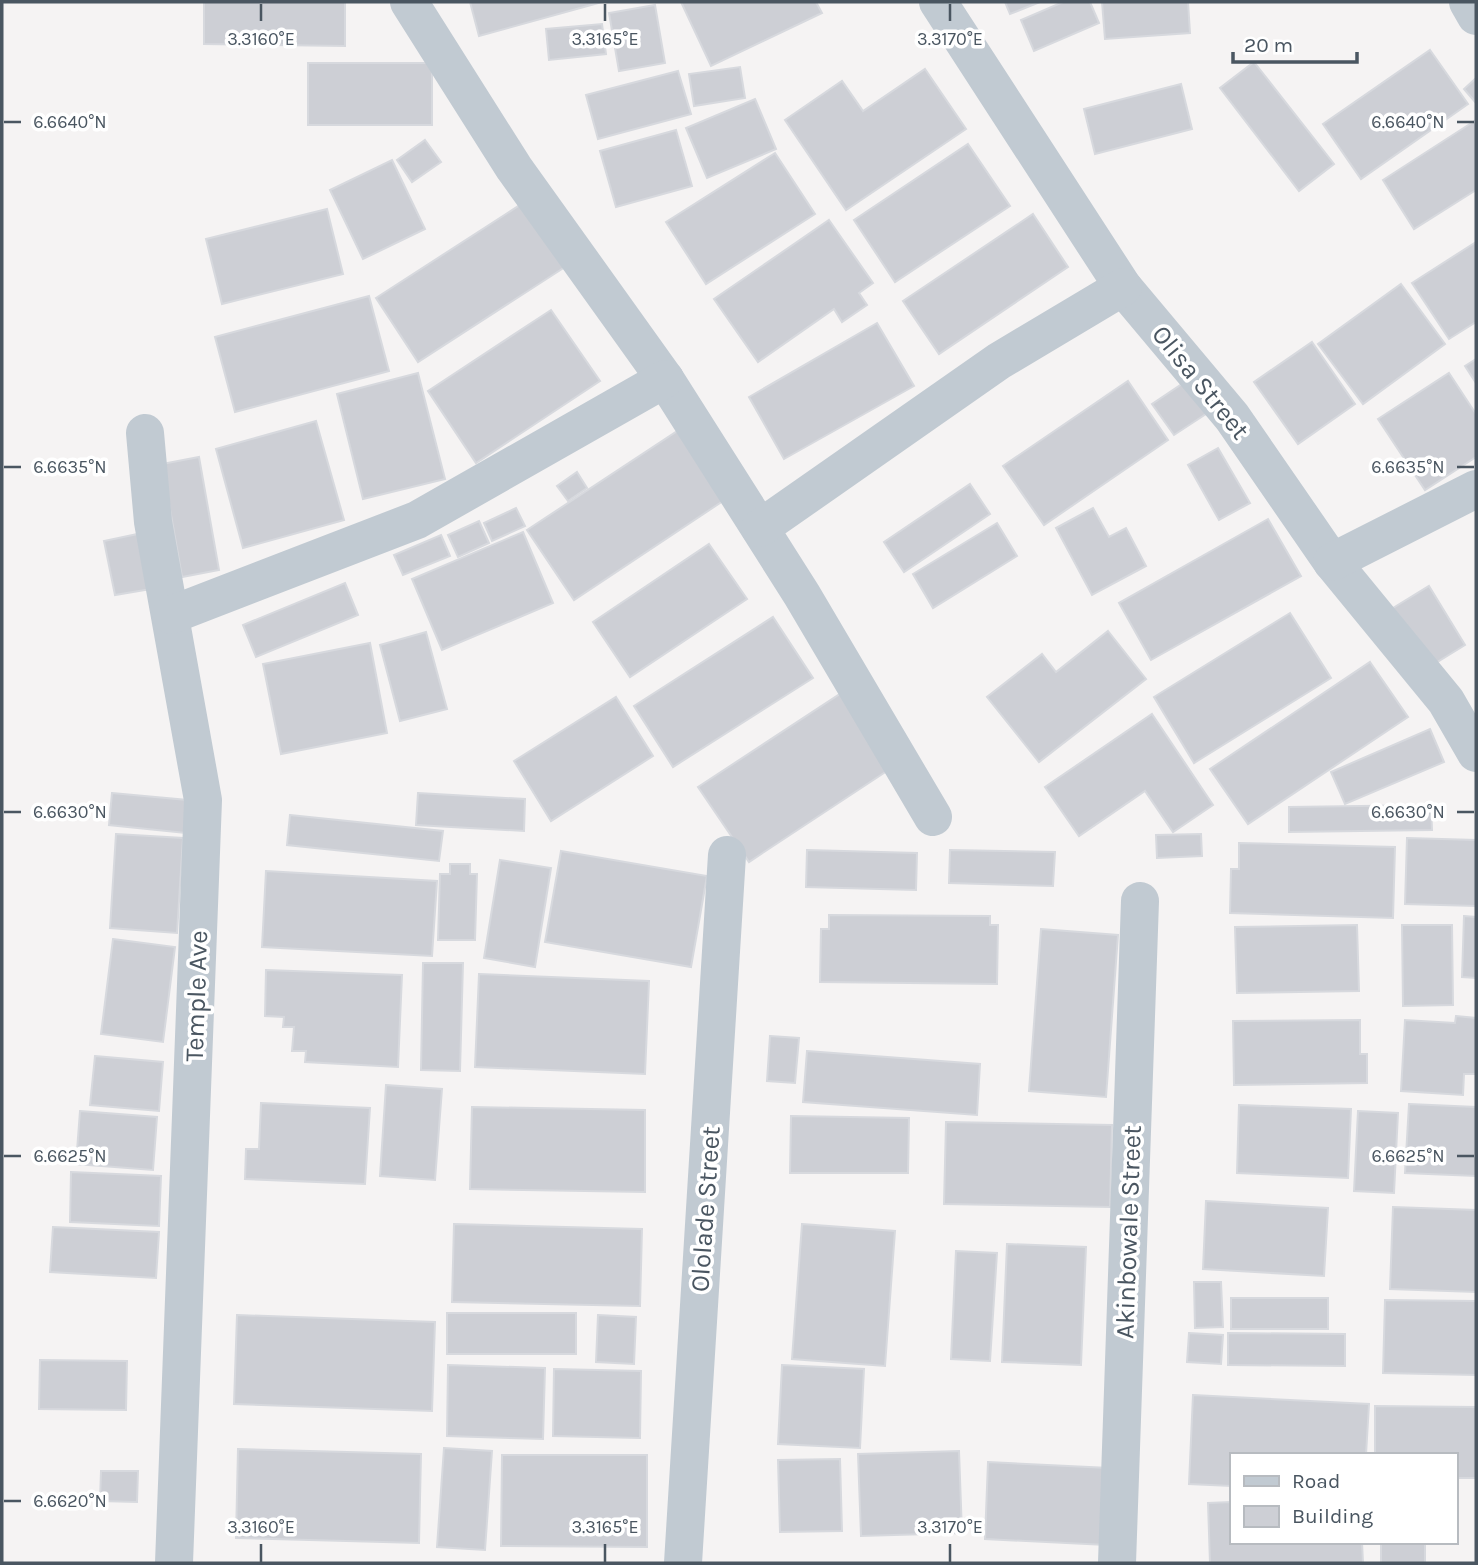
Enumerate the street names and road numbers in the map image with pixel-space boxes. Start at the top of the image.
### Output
street label: Olisa Street [1145,319,1256,446]
street label: Temple Ave [179,930,214,1062]
street label: Akinbowale Street [1109,1124,1148,1339]
street label: Ololade Street [684,1125,727,1293]

